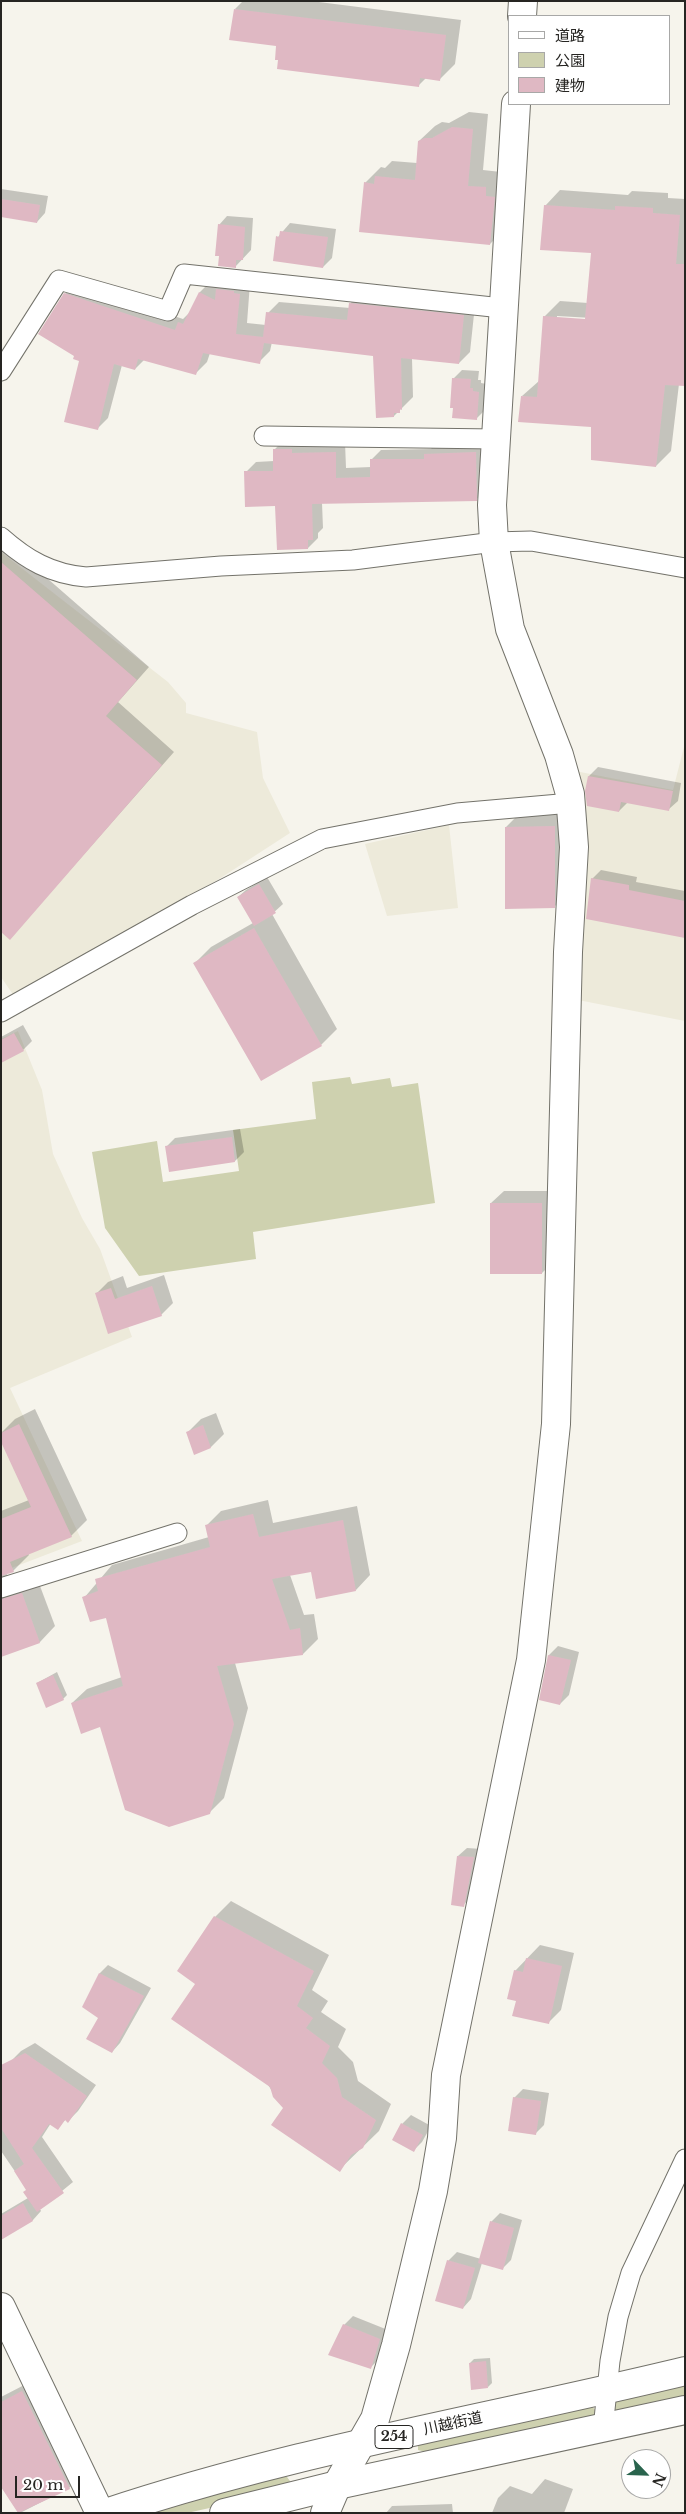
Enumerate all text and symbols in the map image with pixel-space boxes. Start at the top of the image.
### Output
legend [508,15,671,105]
text: 道路 [555,26,585,45]
text: 公園 [555,51,585,70]
text: 建物 [555,76,585,95]
street label: 川越街道 [422,2409,484,2439]
road number: 254 [375,2426,413,2448]
north arrow [621,2449,671,2499]
scale bar [18,2466,82,2498]
text: N [648,2470,670,2489]
text: 20 m [23,2475,63,2494]

